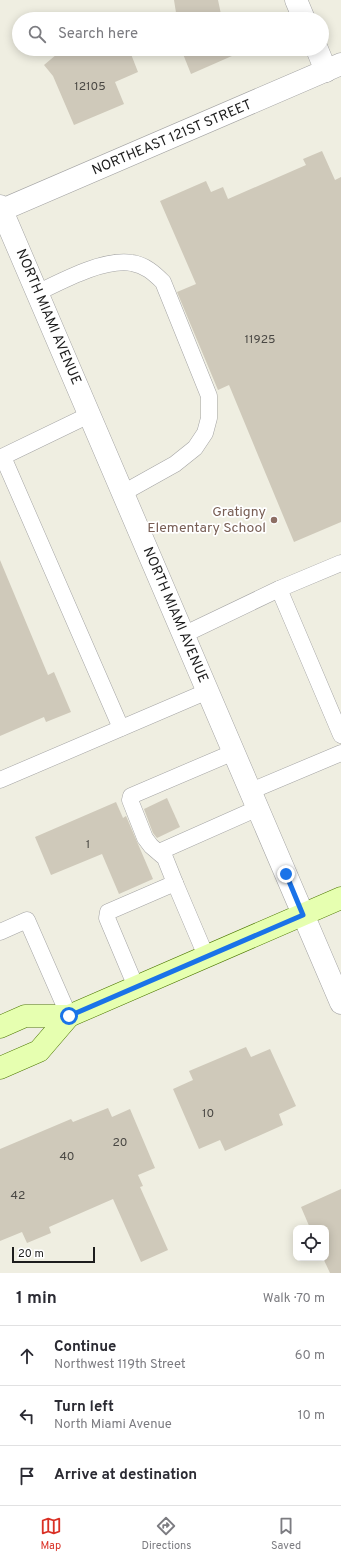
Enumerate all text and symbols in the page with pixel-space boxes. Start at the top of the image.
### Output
search box [12,12,329,56]
icon: search [26,23,48,45]
text: Search here [58,25,138,44]
house number: 12105 [74,79,106,95]
street label: NORTHEAST 121ST STREET [90,97,254,179]
street label: NORTH MIAMI AVENUE [12,247,84,387]
house number: 11925 [245,332,275,348]
place label: Gratigny Elementary School [147,504,266,537]
marker: Gratigny Elementary School [269,515,279,525]
street label: NORTH MIAMI AVENUE [139,545,211,685]
house number: 1 [86,837,90,853]
route end [277,865,295,883]
route start [60,1007,78,1025]
house number: 10 [202,1106,214,1122]
house number: 20 [112,1135,128,1151]
house number: 40 [59,1149,75,1165]
house number: 42 [11,1188,25,1204]
map controls [293,1225,329,1261]
button: locate [293,1225,329,1261]
scale bar [12,1245,95,1264]
text: 20 m [18,1247,44,1261]
text: 1 min [16,1288,57,1310]
text: Walk · 70 m [263,1291,325,1307]
text: Continue [54,1338,116,1357]
icon: ahead [16,1345,38,1367]
text: 60 m [295,1348,325,1364]
text: Northwest 119th Street [54,1357,186,1373]
text: Turn left [54,1398,114,1417]
icon: left [16,1405,38,1427]
text: 10 m [298,1408,325,1424]
text: North Miami Avenue [54,1417,172,1433]
icon: arrive [16,1465,38,1487]
text: Arrive at destination [54,1466,197,1485]
tab: Map [40,1515,62,1553]
tab: Directions [141,1515,191,1553]
tab: Saved [271,1515,301,1553]

